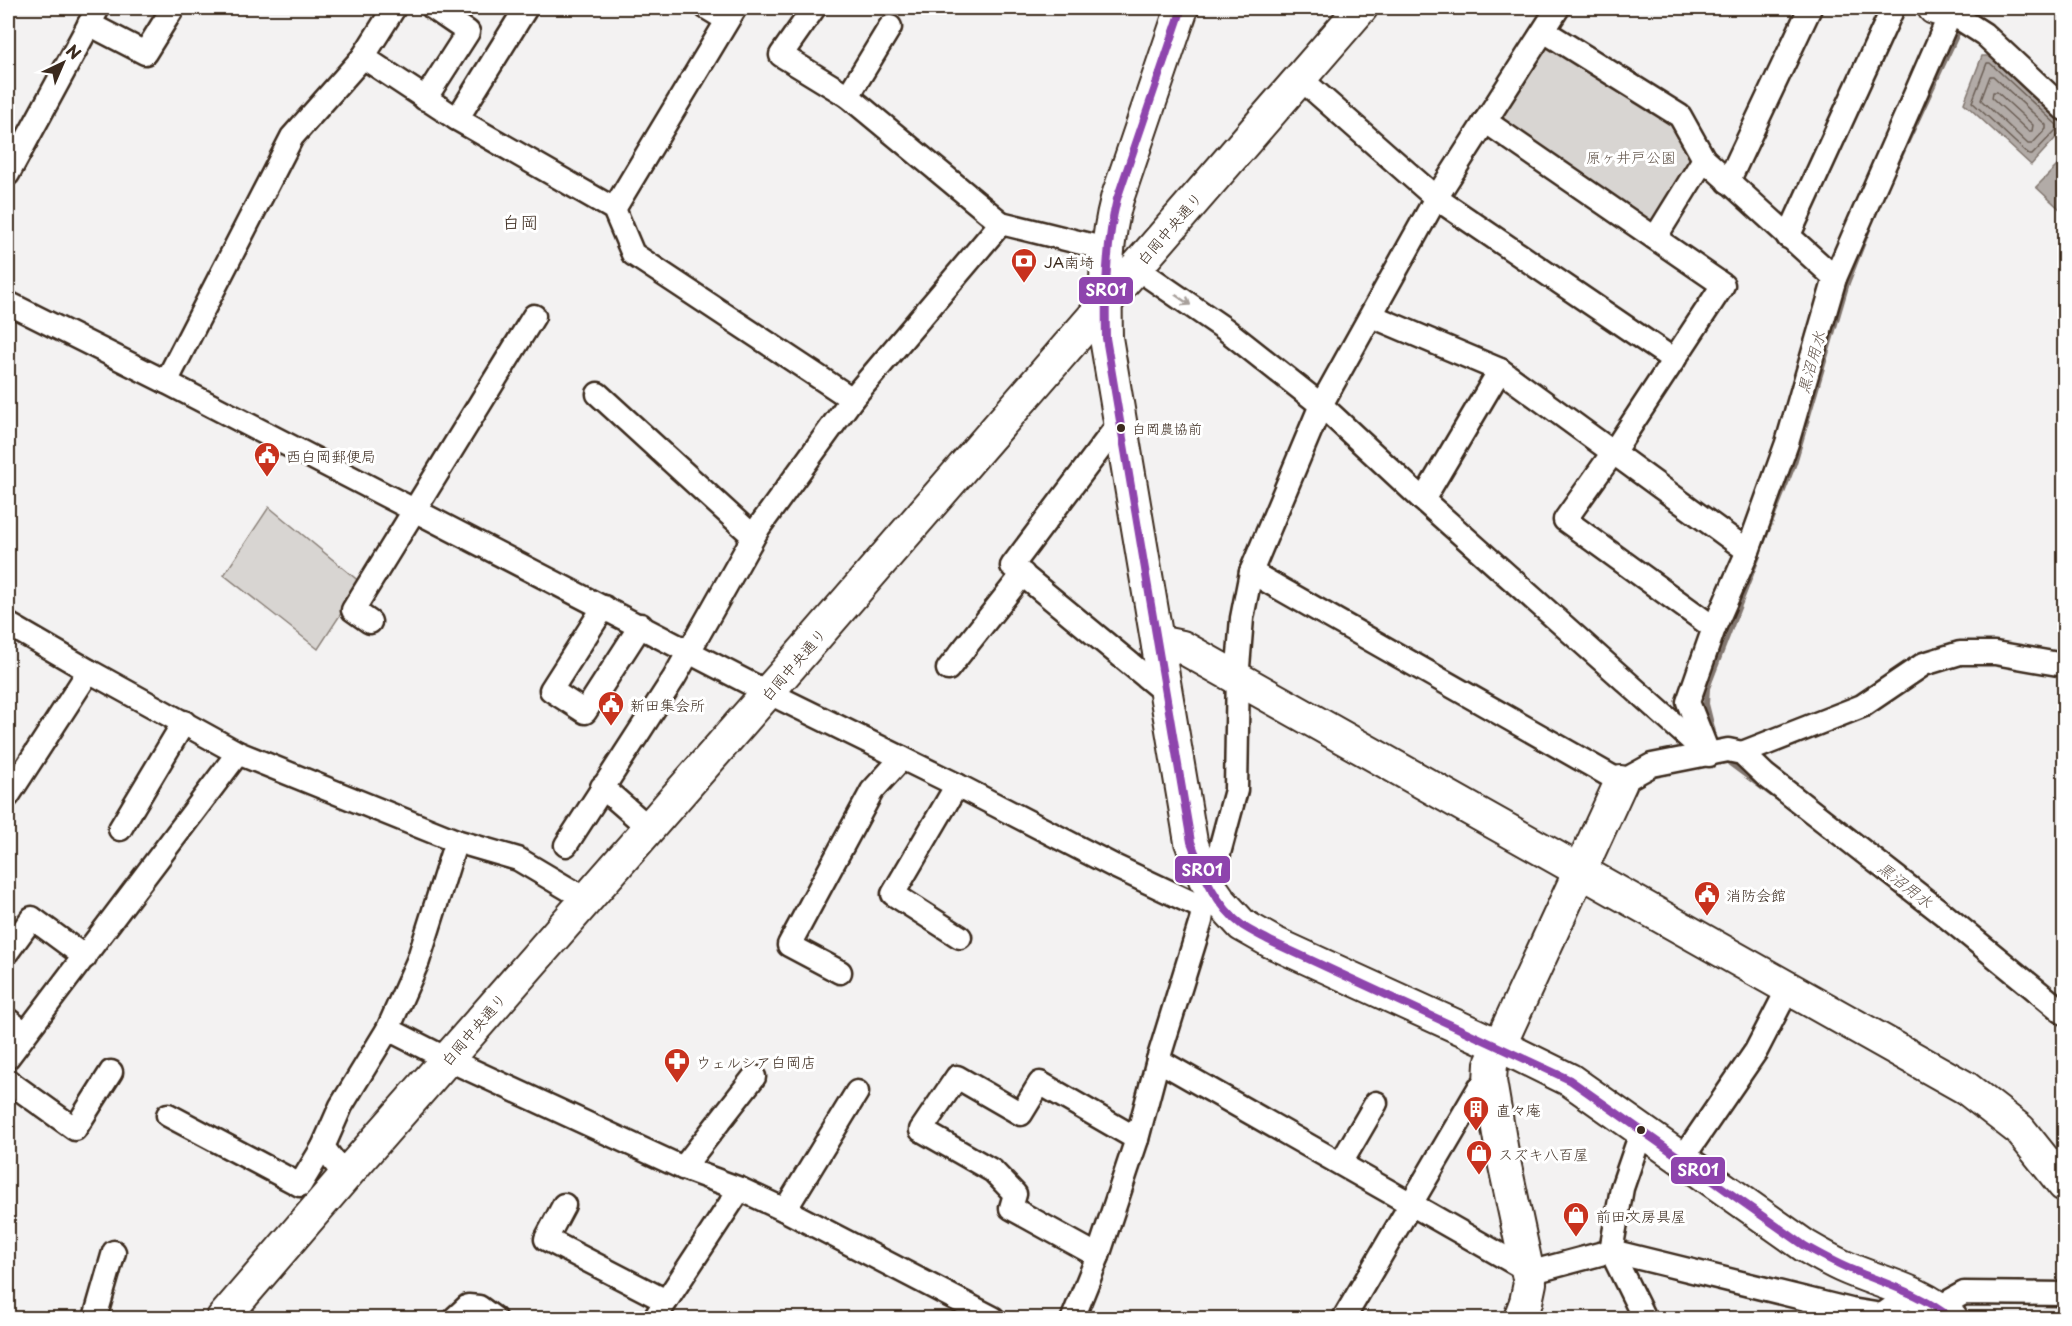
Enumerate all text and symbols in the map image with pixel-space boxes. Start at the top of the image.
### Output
north arrow [33,33,93,93]
text: N [61,38,87,65]
park label: 原ヶ井戸公園 [1586,145,1676,168]
street label: 白岡中央通り [1131,186,1207,270]
district label: 白岡 [502,208,538,235]
bank icon: JA南埼 [1009,246,1039,284]
place label: JA南埼 [1044,250,1094,273]
line badge: SR01 [1078,276,1134,305]
text: SR01 [1085,277,1127,301]
one-way arrow [1174,294,1191,306]
water label: 黒沼用水 [1790,328,1830,396]
place label: 白岡農協前 [1132,418,1202,439]
marker: 白岡農協前 [1115,422,1127,434]
public building icon: 西白岡郵便局 [252,440,282,478]
place label: 西白岡郵便局 [286,444,376,467]
street label: 白岡中央通り [755,622,831,706]
public building icon: 新田集会所 [596,689,626,727]
place label: 新田集会所 [630,693,705,716]
line badge: SR01 [1174,855,1231,884]
water label: 黒沼用水 [1873,855,1939,913]
text: SR01 [1181,857,1223,881]
public building icon: 消防会館 [1692,879,1722,917]
place label: 消防会館 [1726,883,1786,906]
street label: 白岡中央通り [435,987,511,1071]
pharmacy icon: ウェルシア白岡店 [662,1046,692,1084]
place label: ウェルシア白岡店 [696,1050,816,1073]
building icon: 直々庵 [1461,1094,1491,1132]
place label: 直々庵 [1496,1098,1541,1121]
unlabelled marker [1635,1124,1647,1136]
shop icon: スズキ八百屋 [1464,1138,1494,1176]
place label: スズキ八百屋 [1498,1142,1589,1165]
line badge: SR01 [1670,1156,1726,1185]
text: SR01 [1677,1157,1719,1181]
shop icon: 前田文房具屋 [1561,1200,1591,1238]
place label: 前田文房具屋 [1596,1204,1686,1227]

